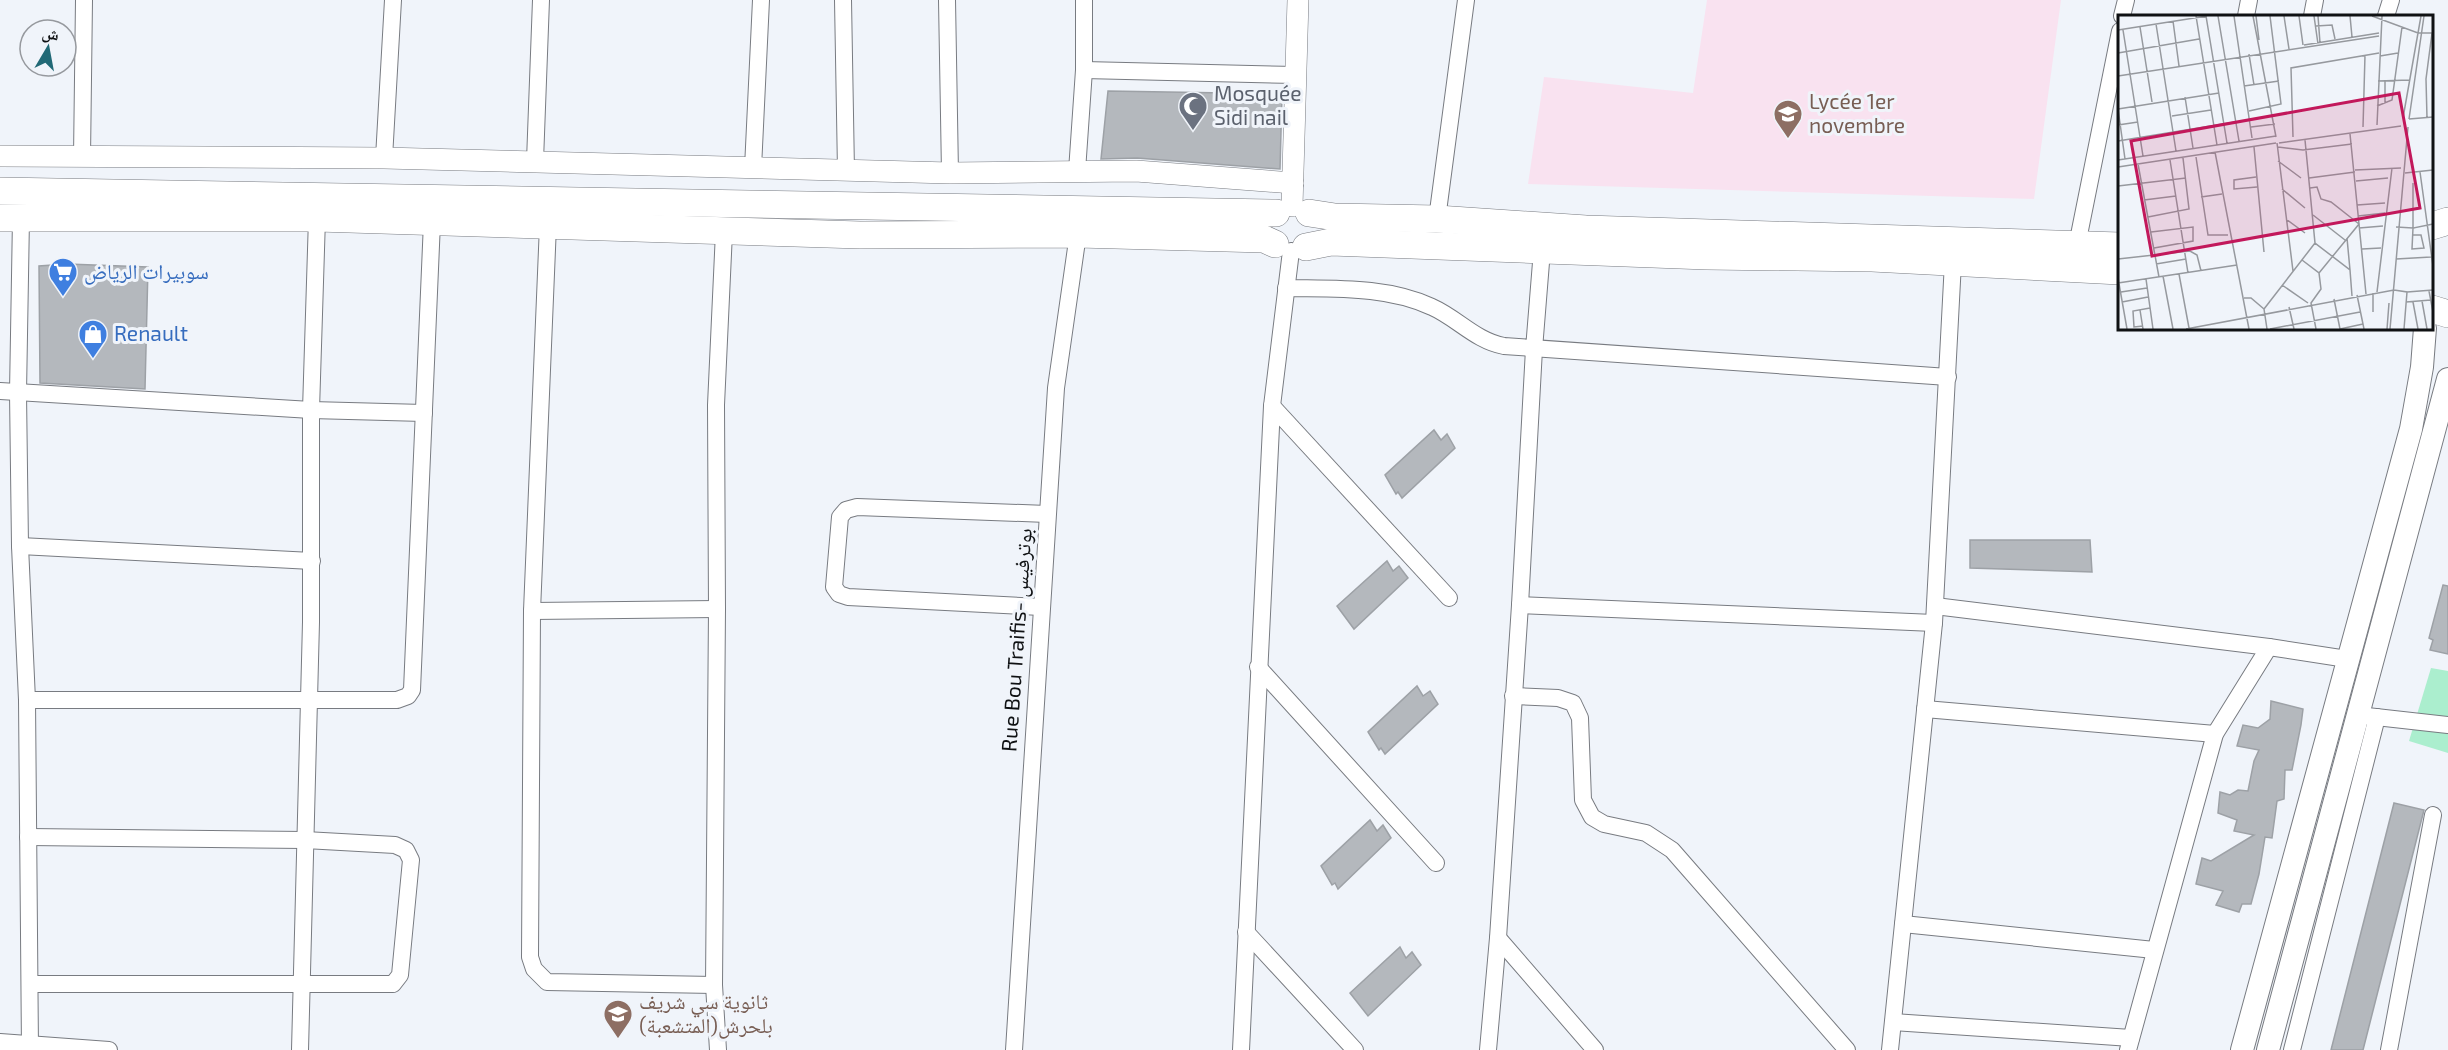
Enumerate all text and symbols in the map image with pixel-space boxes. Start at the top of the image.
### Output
inset map [2118,15,2433,330]
north arrow [18,18,78,78]
text: ش [41,22,61,45]
place label: Mosquée Sidi nail [1214,80,1302,129]
place label: Lycée 1er novembre [1809,88,1905,137]
mosque icon: Mosquée Sidi nail [1177,90,1209,132]
school or university icon: Lycée 1er novembre [1772,98,1804,140]
supermarket icon: سوبيرات الرياض [47,256,79,298]
place label: سوبيرات الرياض [84,258,209,285]
shop icon: Renault [77,318,109,360]
place label: Renault [114,320,188,345]
street label: Rue Bou Traifis- بوترفيس [995,527,1038,753]
place label: ثانوية سي شريف بلحرش(المتشعبة) [639,988,773,1039]
school or university icon: ثانوية سي شريف بلحرش(المتشعبة) [602,998,634,1040]

